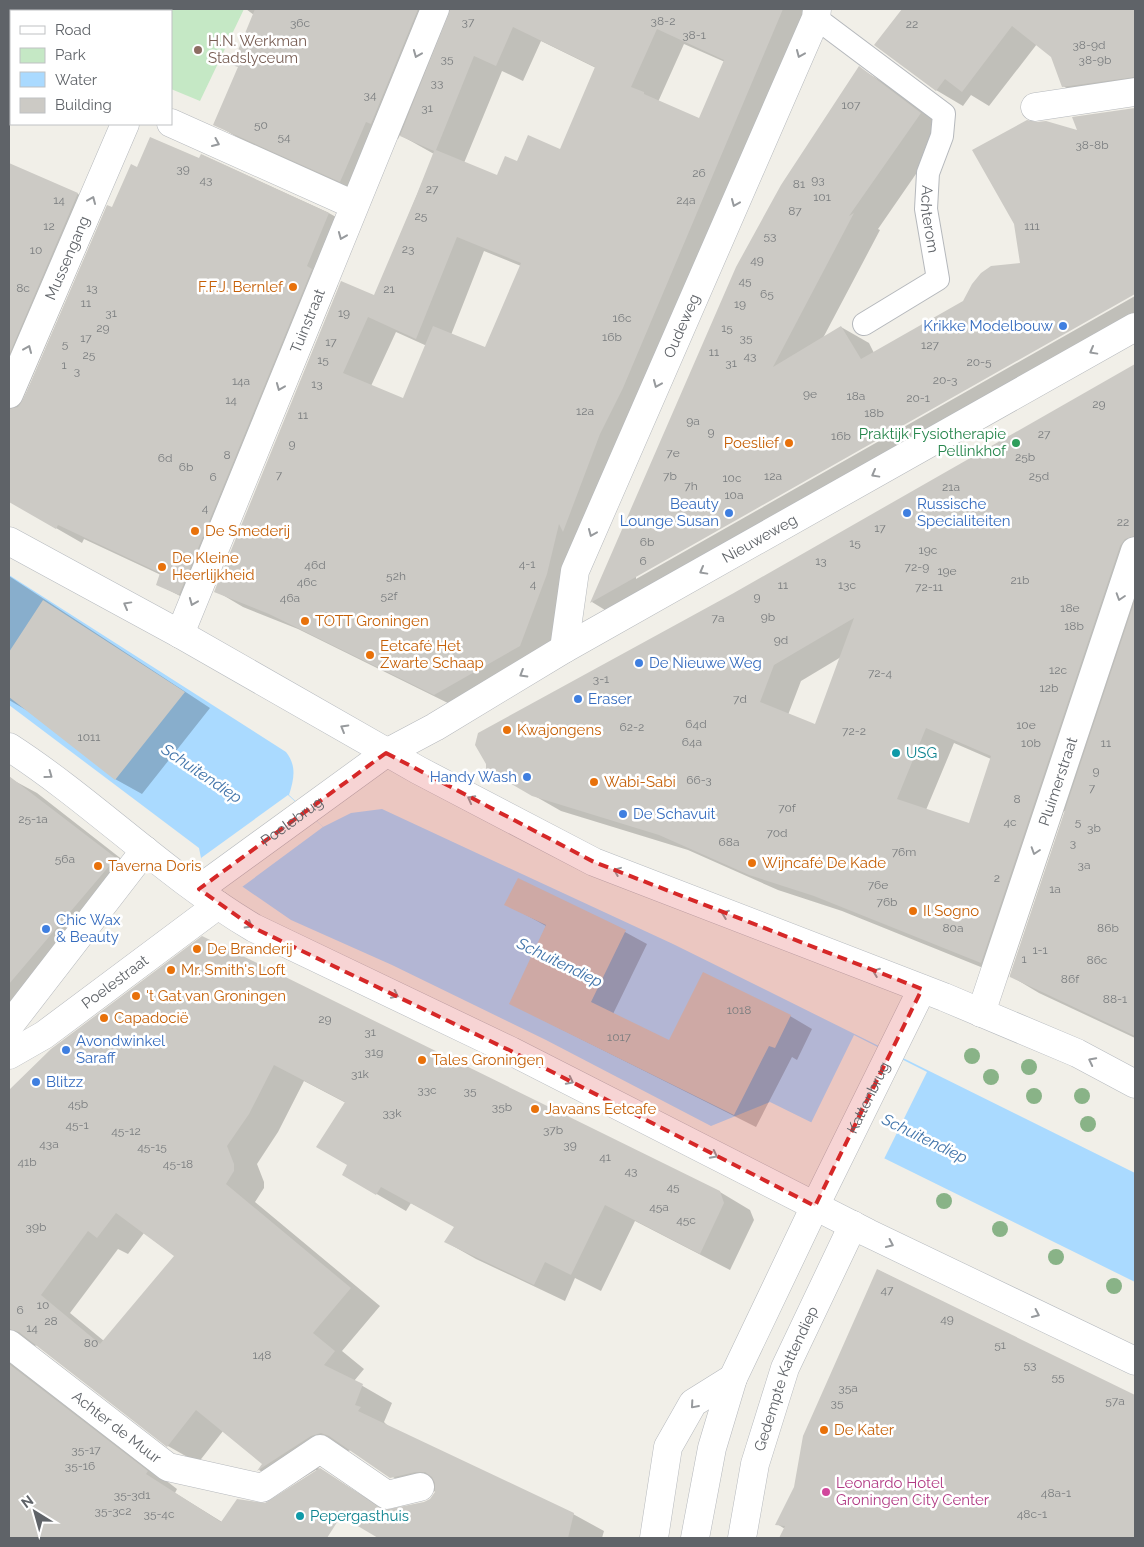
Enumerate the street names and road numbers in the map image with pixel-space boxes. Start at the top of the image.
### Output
street label: Achterom [917,185,942,254]
street label: Mussengang [41,213,93,303]
street label: Tuinstraat [287,286,329,356]
street label: Oudeweg [660,291,704,361]
street label: Nieuweweg [719,510,800,567]
street label: Pluimerstraat [1035,735,1081,828]
street label: Poelebrug [257,793,327,850]
street label: Poelestraat [78,951,152,1013]
street label: Kattenbrug [843,1059,894,1137]
street label: Gedempte Kattendiep [751,1303,822,1454]
street label: Achter de Muur [69,1387,165,1468]

